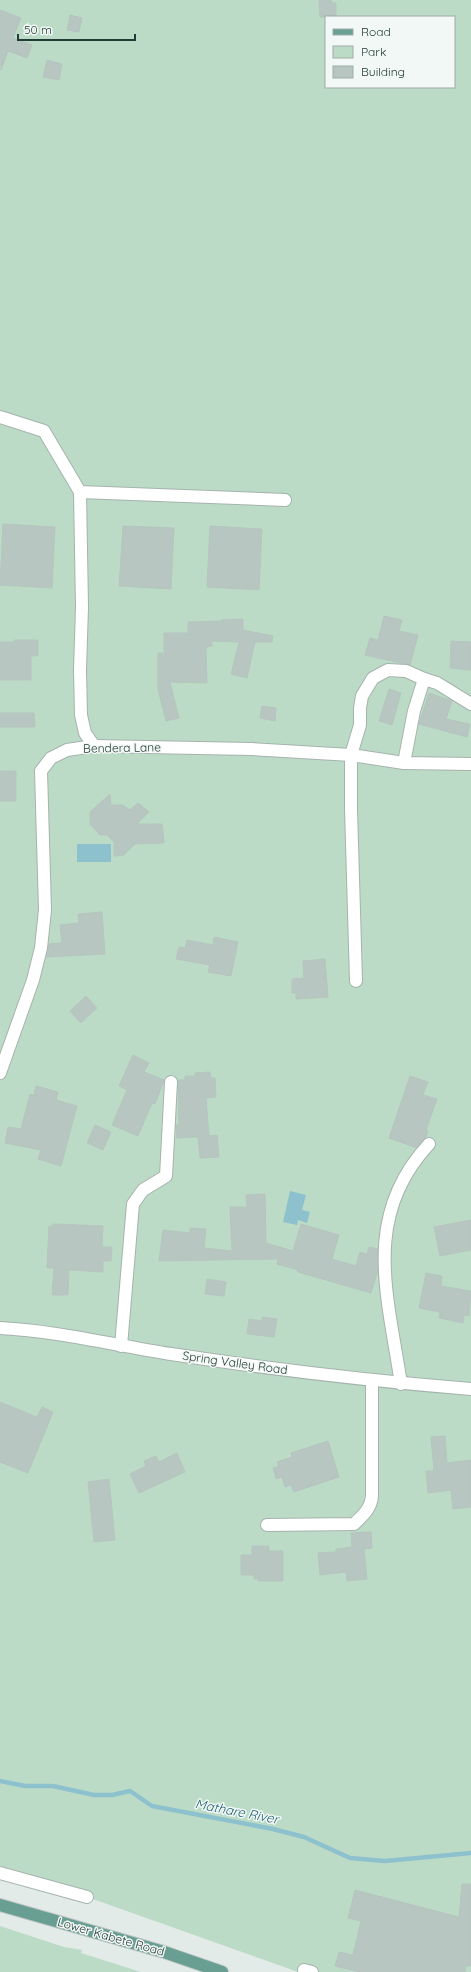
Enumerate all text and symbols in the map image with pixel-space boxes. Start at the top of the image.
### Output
scale bar [18,16,135,42]
legend [325,16,455,88]
text: 50 m [24,22,52,37]
text: Road [361,24,391,39]
text: Park [361,44,386,59]
text: Building [361,64,405,79]
street label: Bendera Lane [83,739,161,756]
street label: Spring Valley Road [182,1348,289,1377]
water label: Mathare River [194,1795,282,1827]
street label: Lower Kabete Road [56,1914,166,1959]

